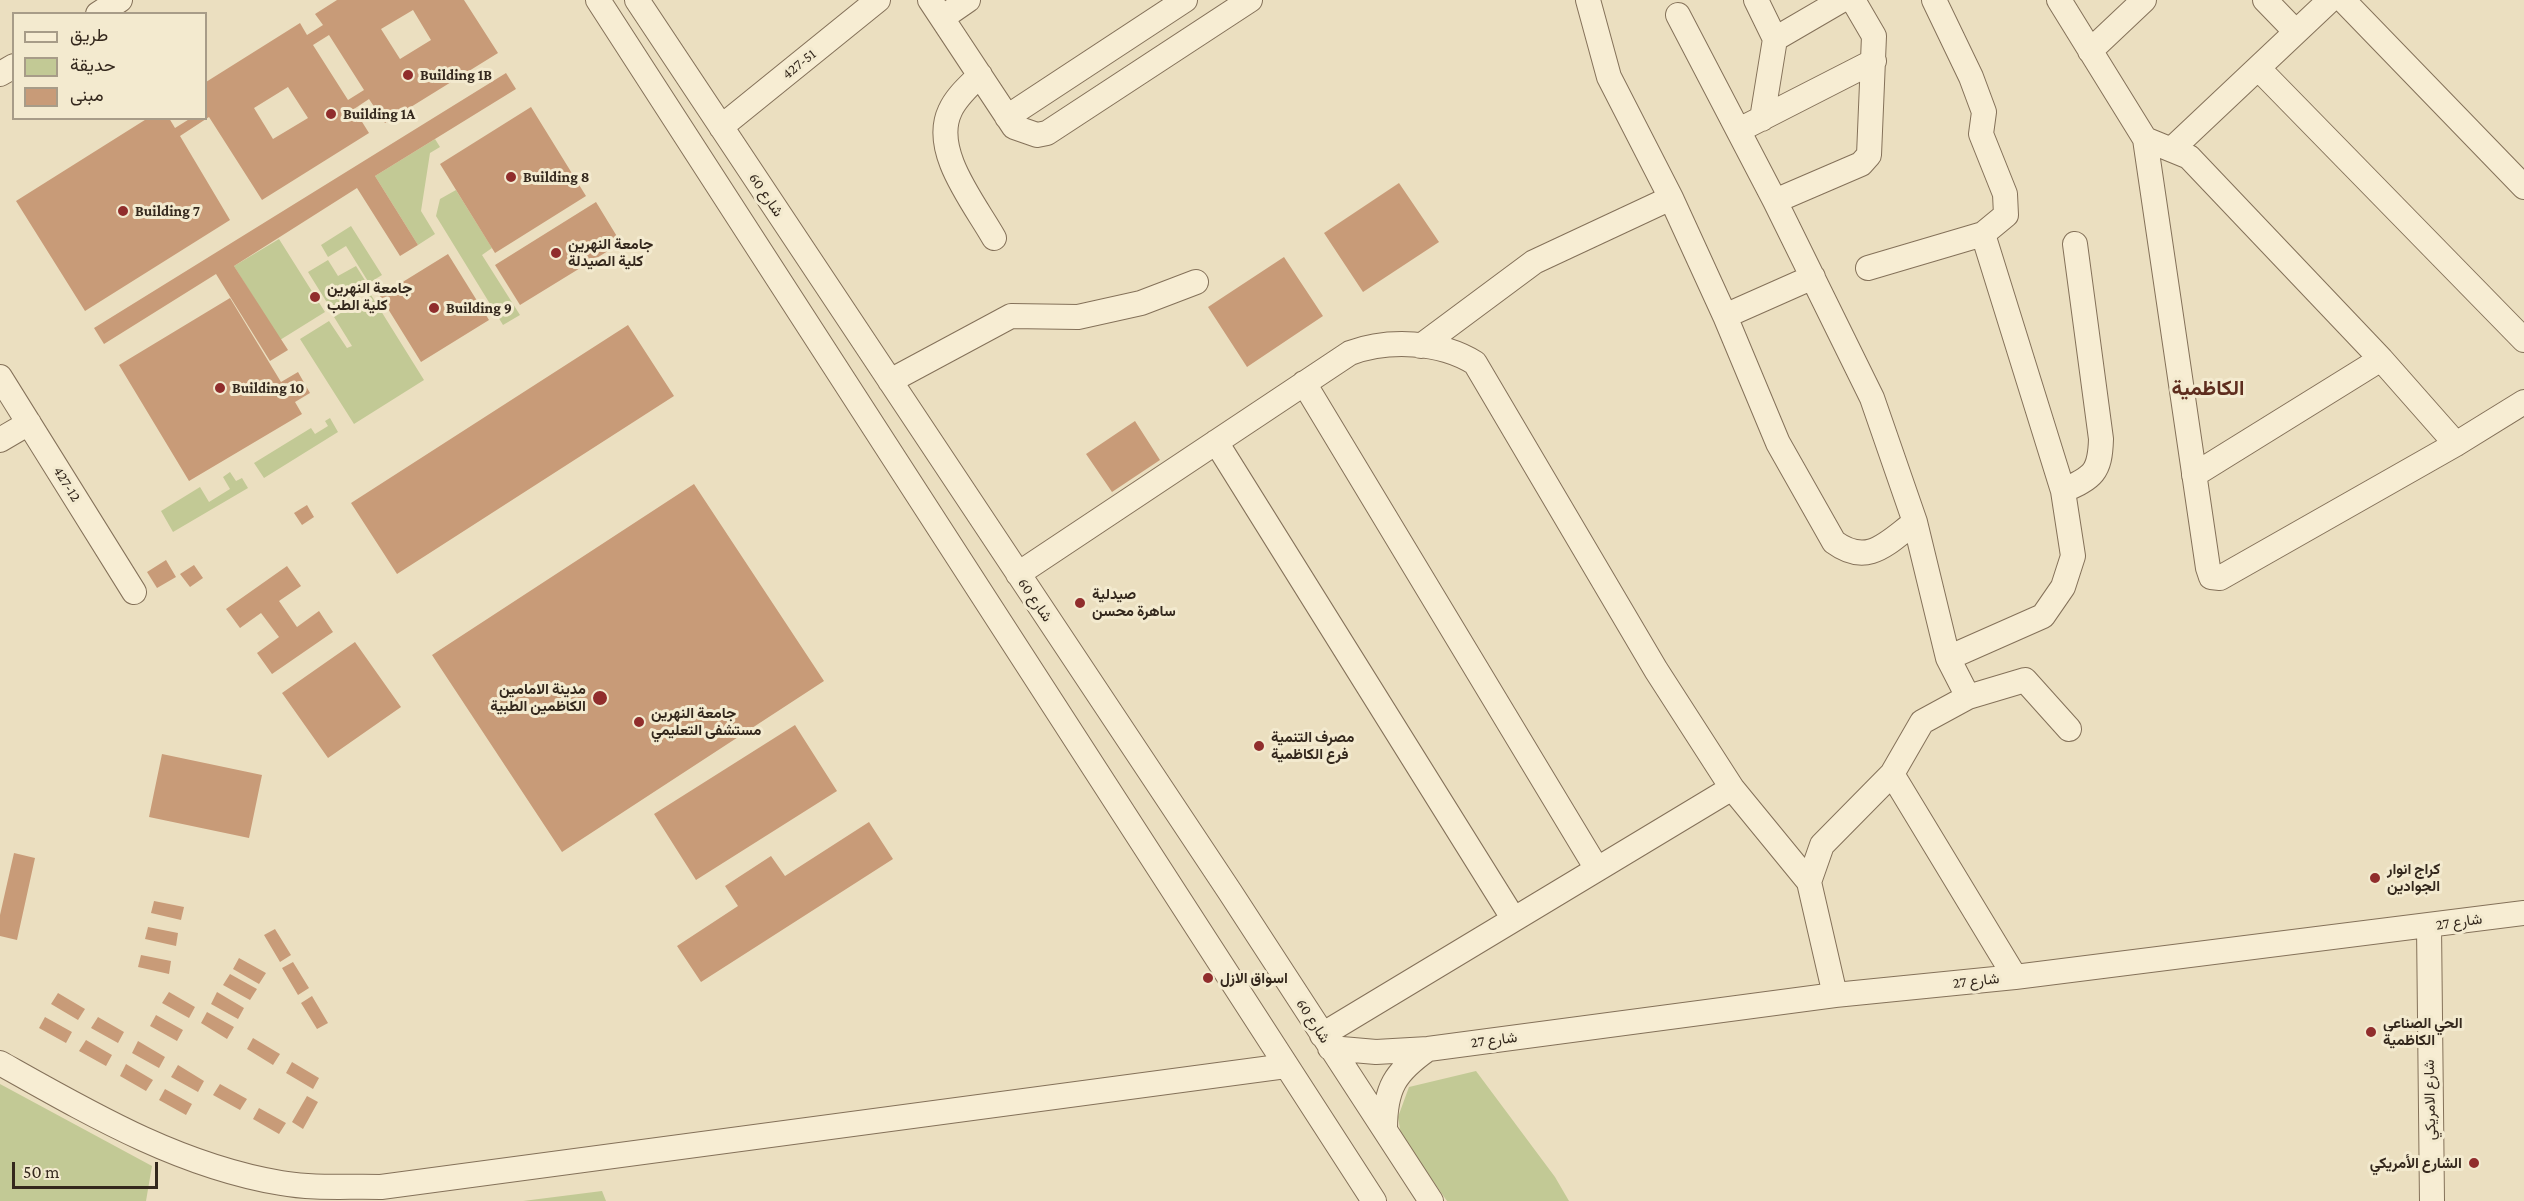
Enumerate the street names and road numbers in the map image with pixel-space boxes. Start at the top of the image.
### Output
street label: 427-51 [778,45,820,83]
street label: شارع 60 [745,170,787,220]
street label: 427-12 [49,463,85,505]
street label: شارع 60 [1014,575,1056,625]
street label: شارع 27 [2435,910,2483,934]
street label: شارع 27 [1952,970,2000,992]
street label: شارع 60 [1292,996,1334,1046]
street label: شارع 27 [1470,1028,1518,1052]
street label: شارع الامريكي [2420,1059,2440,1141]

